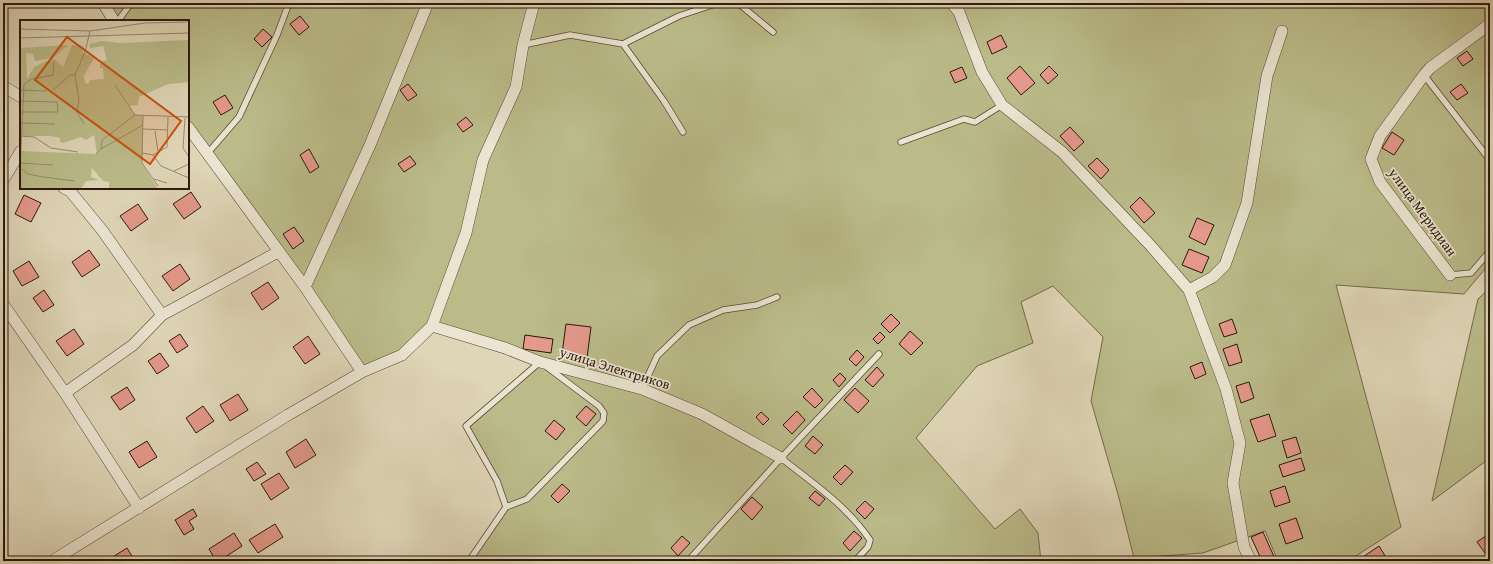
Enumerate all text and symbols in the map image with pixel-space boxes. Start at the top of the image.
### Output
inset map [20,20,189,189]
street label: улица Меридиан [1383,163,1462,260]
street label: улица Электриков [556,341,673,394]

